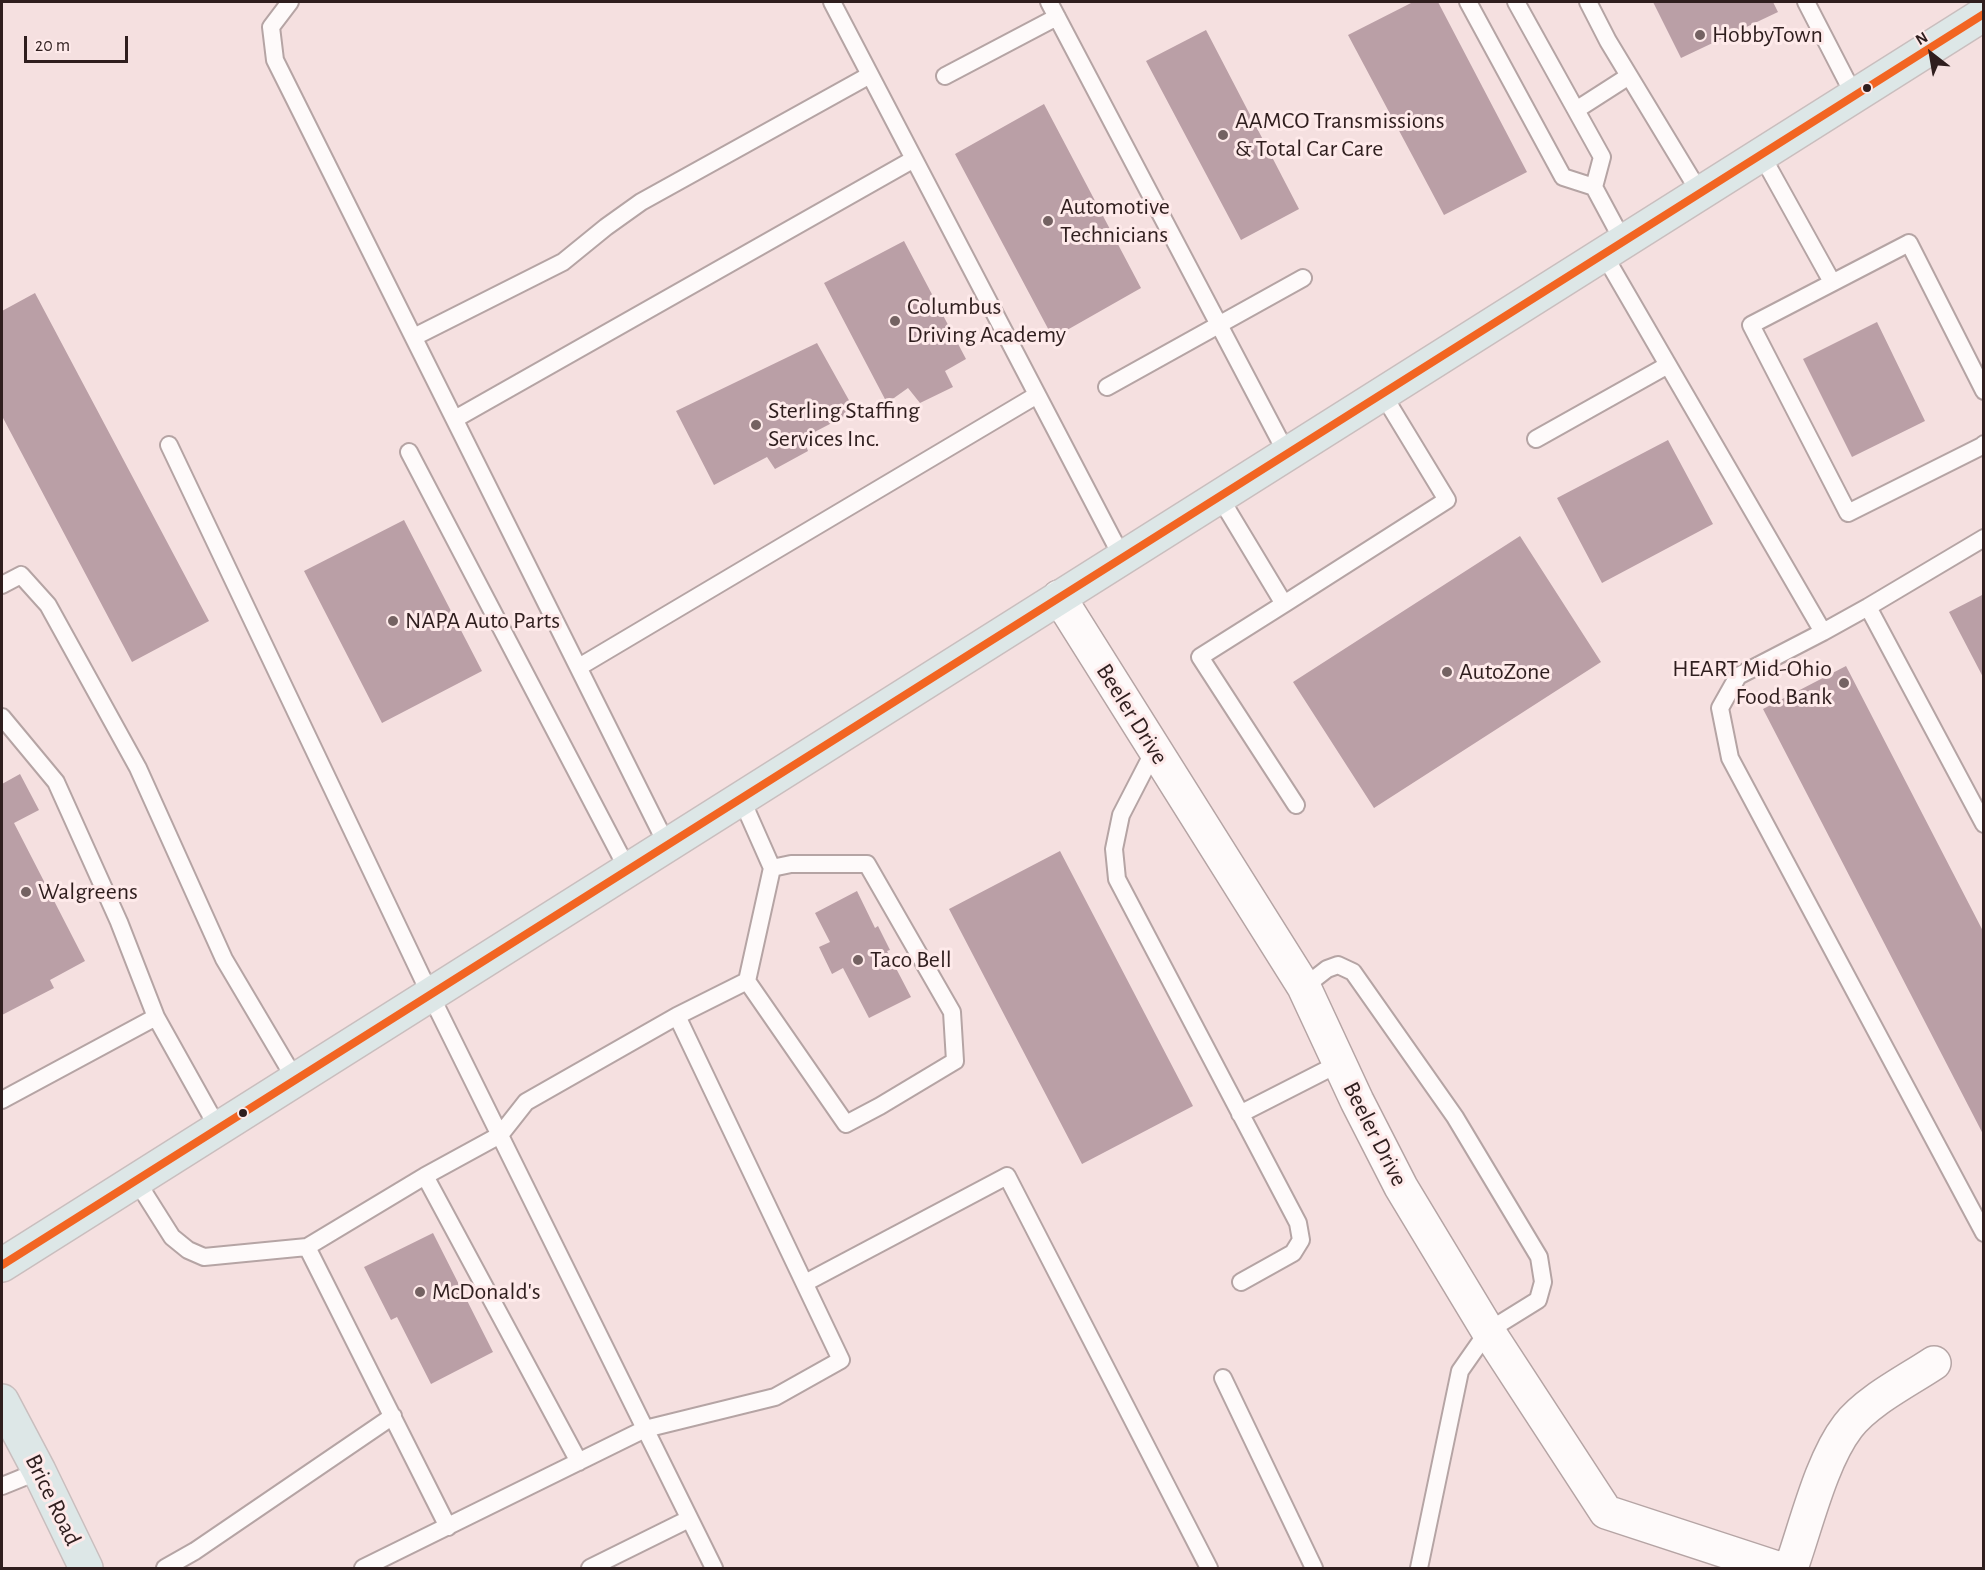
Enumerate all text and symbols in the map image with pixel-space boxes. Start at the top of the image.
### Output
place label: HobbyTown [1712,21,1823,49]
scale bar [27,24,130,62]
north arrow [1901,24,1961,84]
marker: HobbyTown [1693,28,1707,42]
text: N [1913,29,1931,48]
text: 20 m [35,37,70,55]
unlabelled marker [1861,82,1873,94]
place label: AAMCO Transmissions & Total Car Care [1235,107,1445,163]
marker: AAMCO Transmissions & Total Car Care [1216,128,1230,142]
place label: Automotive Technicians [1060,193,1170,249]
marker: Automotive Technicians [1041,214,1055,228]
place label: Columbus Driving Academy [907,293,1066,349]
marker: Columbus Driving Academy [888,314,902,328]
place label: Sterling Staffing Services Inc. [768,397,920,453]
marker: Sterling Staffing Services Inc. [749,418,763,432]
place label: NAPA Auto Parts [405,607,560,635]
marker: NAPA Auto Parts [386,614,400,628]
place label: HEART Mid-Ohio Food Bank [1672,655,1832,711]
street label: Beeler Drive [1090,658,1174,770]
place label: AutoZone [1459,658,1550,686]
marker: AutoZone [1440,665,1454,679]
marker: HEART Mid-Ohio Food Bank [1837,676,1851,690]
place label: Walgreens [38,878,138,906]
marker: Walgreens [19,885,33,899]
place label: Taco Bell [870,946,952,974]
marker: Taco Bell [851,953,865,967]
street label: Beeler Drive [1336,1077,1414,1191]
unlabelled marker [237,1107,249,1119]
place label: McDonald's [432,1278,541,1306]
marker: McDonald's [413,1285,427,1299]
street label: Brice Road [19,1450,87,1550]

